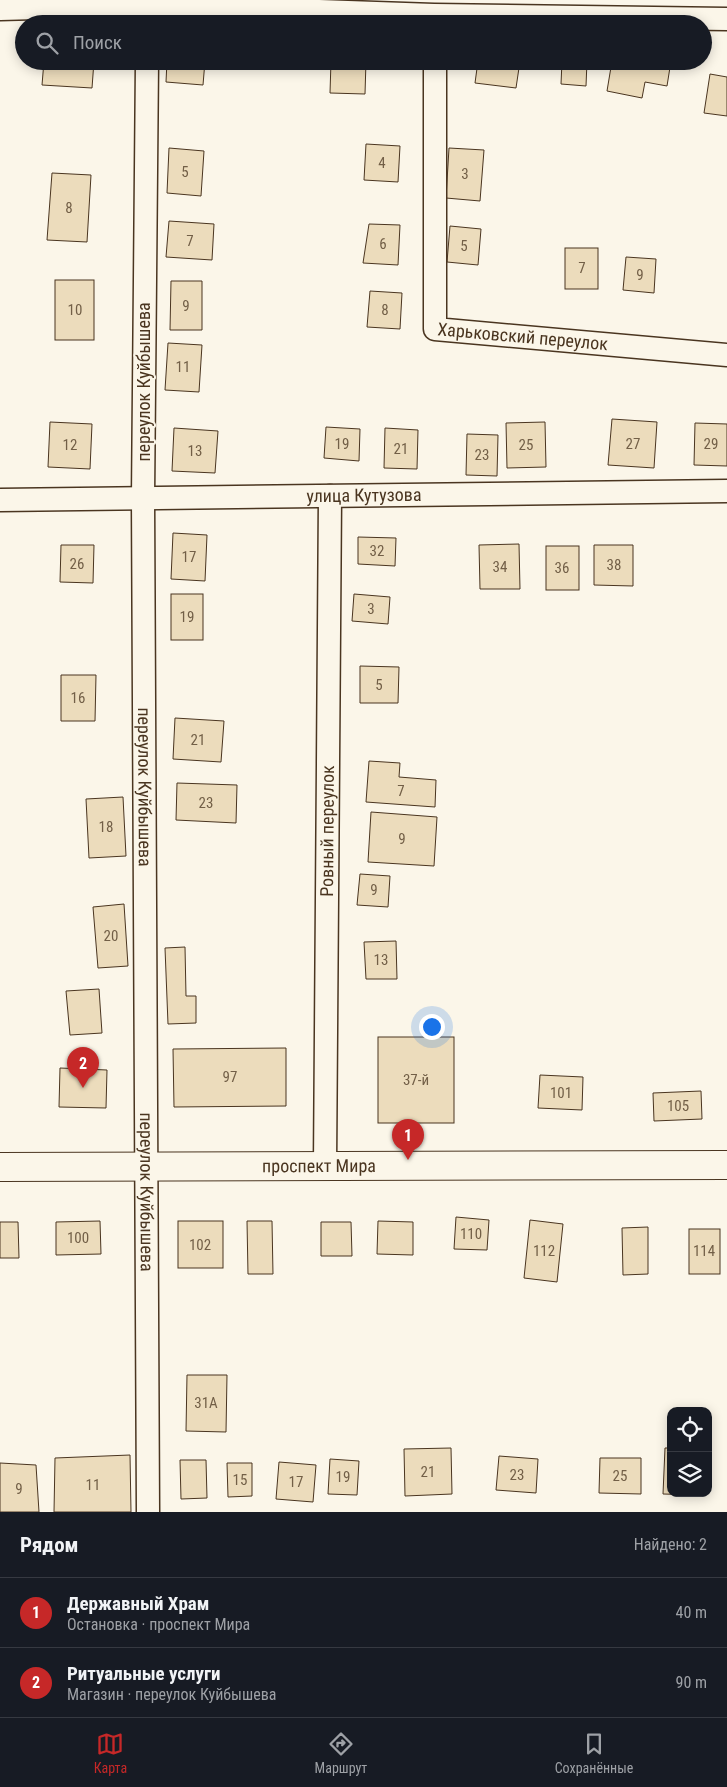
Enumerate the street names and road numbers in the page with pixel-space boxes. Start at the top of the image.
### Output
street label: переулок Куйбышева [133,302,154,462]
street label: Харьковский переулок [437,318,609,354]
street label: улица Кутузова [306,484,422,506]
street label: переулок Куйбышева [134,707,156,867]
street label: Ровный переулок [316,765,338,897]
street label: переулок Куйбышева [136,1112,158,1272]
street label: проспект Мира [262,1155,376,1176]

